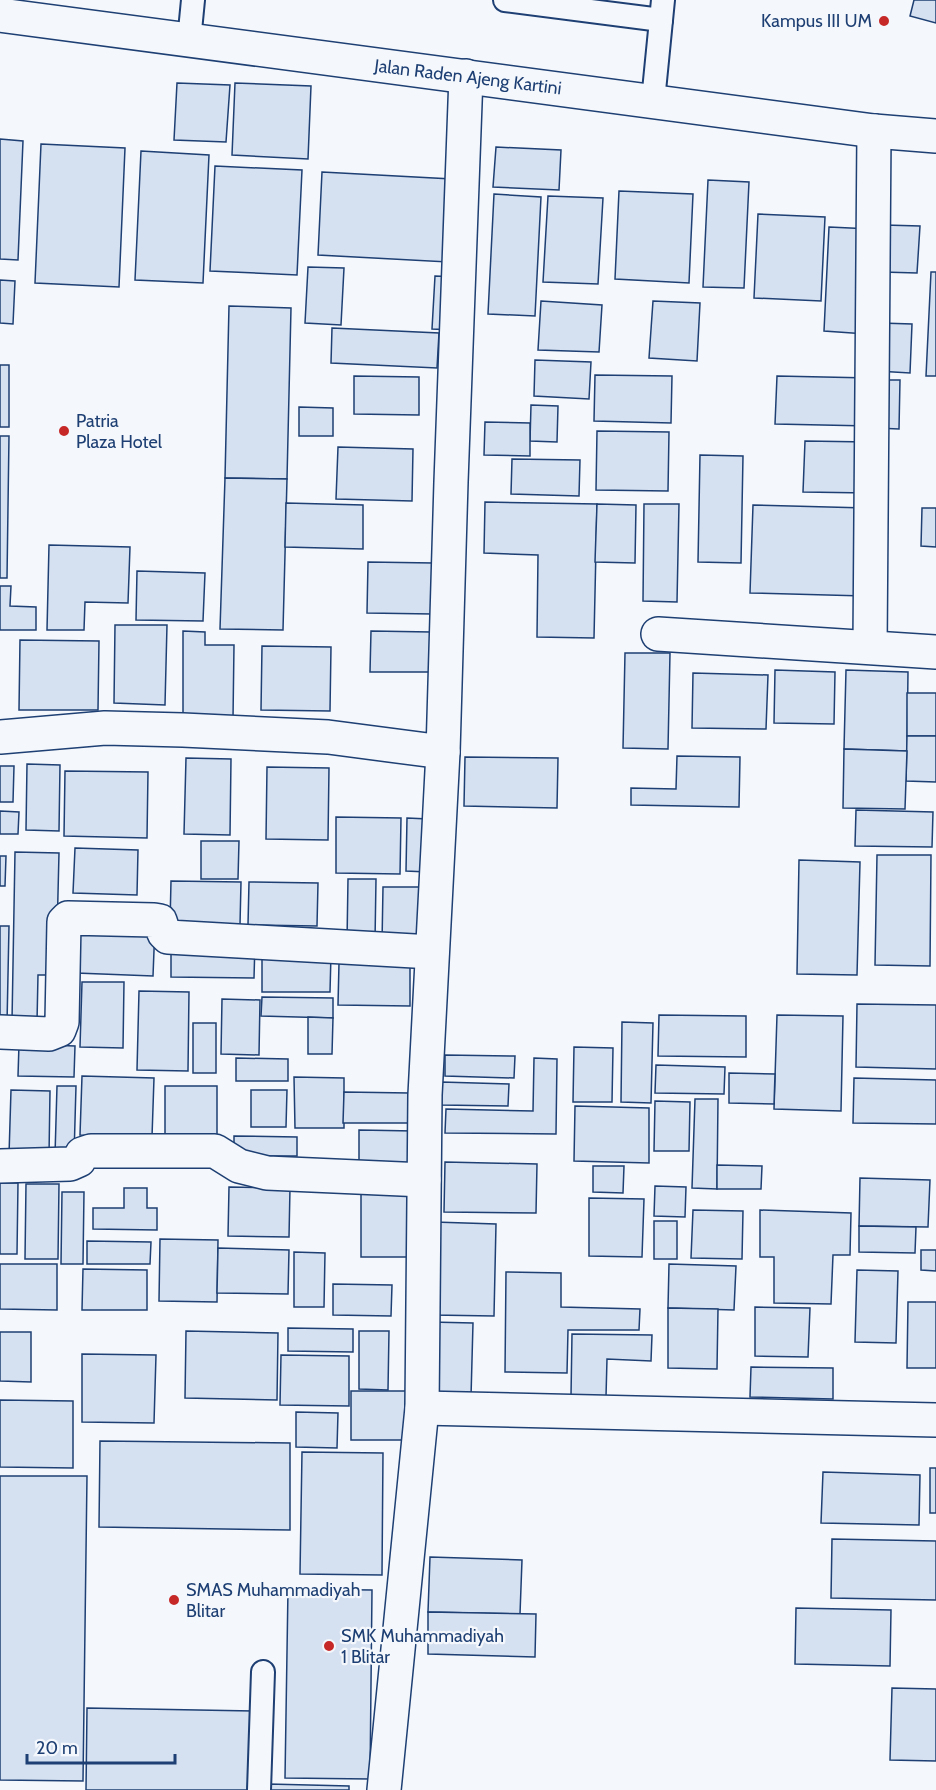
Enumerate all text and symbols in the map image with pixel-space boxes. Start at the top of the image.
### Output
place label: Kampus III UM [761,10,872,32]
marker: Kampus III UM [877,14,891,28]
street label: Jalan Raden Ajeng Kartini [372,54,563,99]
place label: Patria Plaza Hotel [76,410,163,453]
marker: Patria Plaza Hotel [57,424,71,438]
place label: SMAS Muhammadiyah Blitar [186,1579,360,1622]
marker: SMAS Muhammadiyah Blitar [167,1593,181,1607]
place label: SMK Muhammadiyah 1 Blitar [341,1625,504,1668]
marker: SMK Muhammadiyah 1 Blitar [322,1639,336,1653]
scale bar [27,1727,176,1765]
text: 20 m [36,1737,78,1759]

